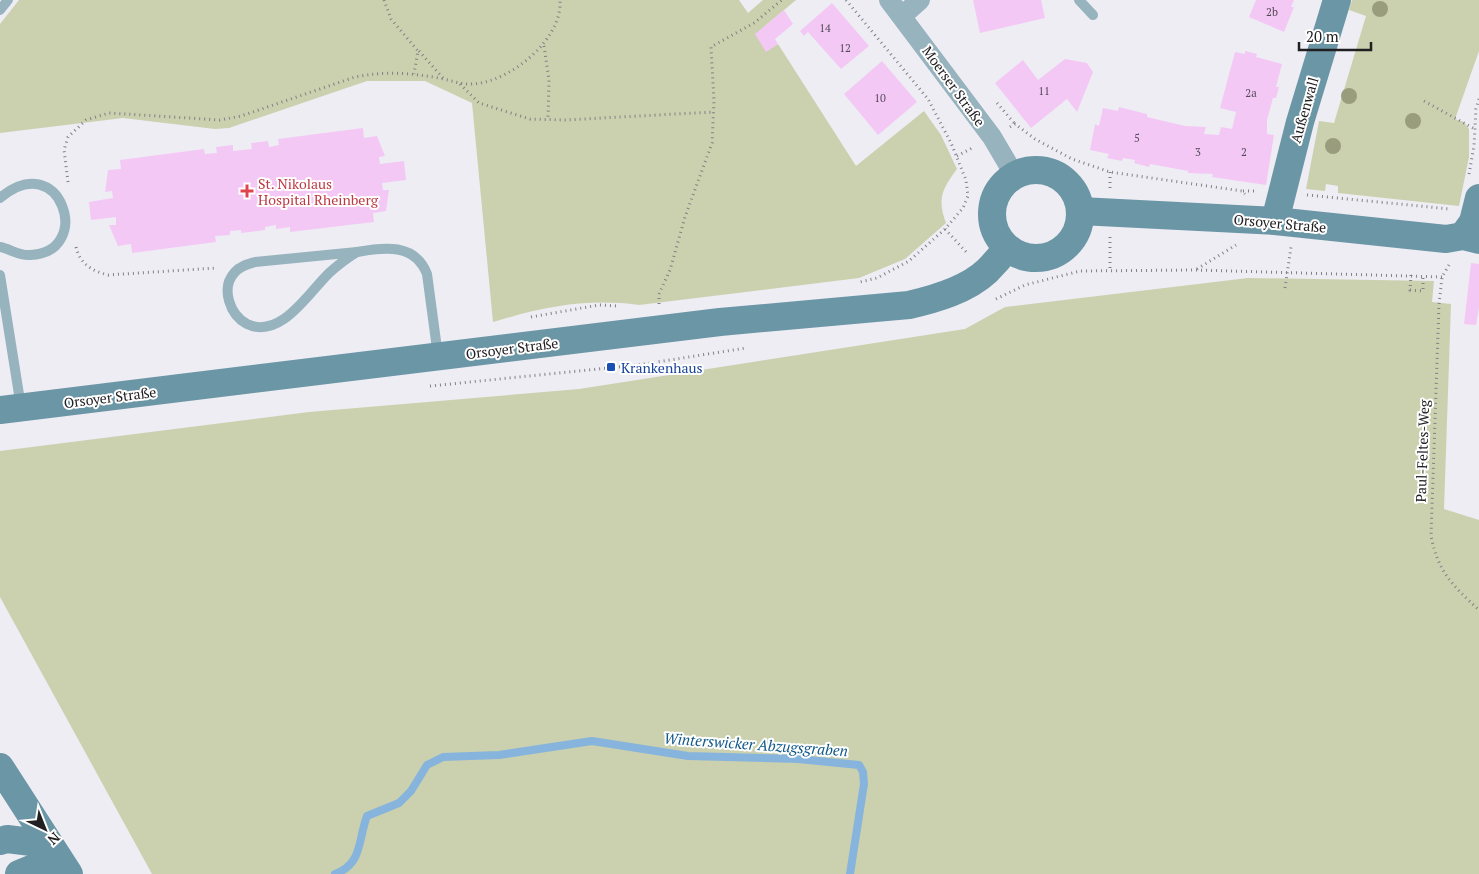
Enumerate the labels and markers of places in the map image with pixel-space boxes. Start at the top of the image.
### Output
place label: St. Nikolaus Hospital Rheinberg [258,174,379,209]
marker: St. Nikolaus Hospital Rheinberg [240,184,254,198]
place label: Krankenhaus [621,358,703,377]
marker: Krankenhaus [605,361,617,373]

